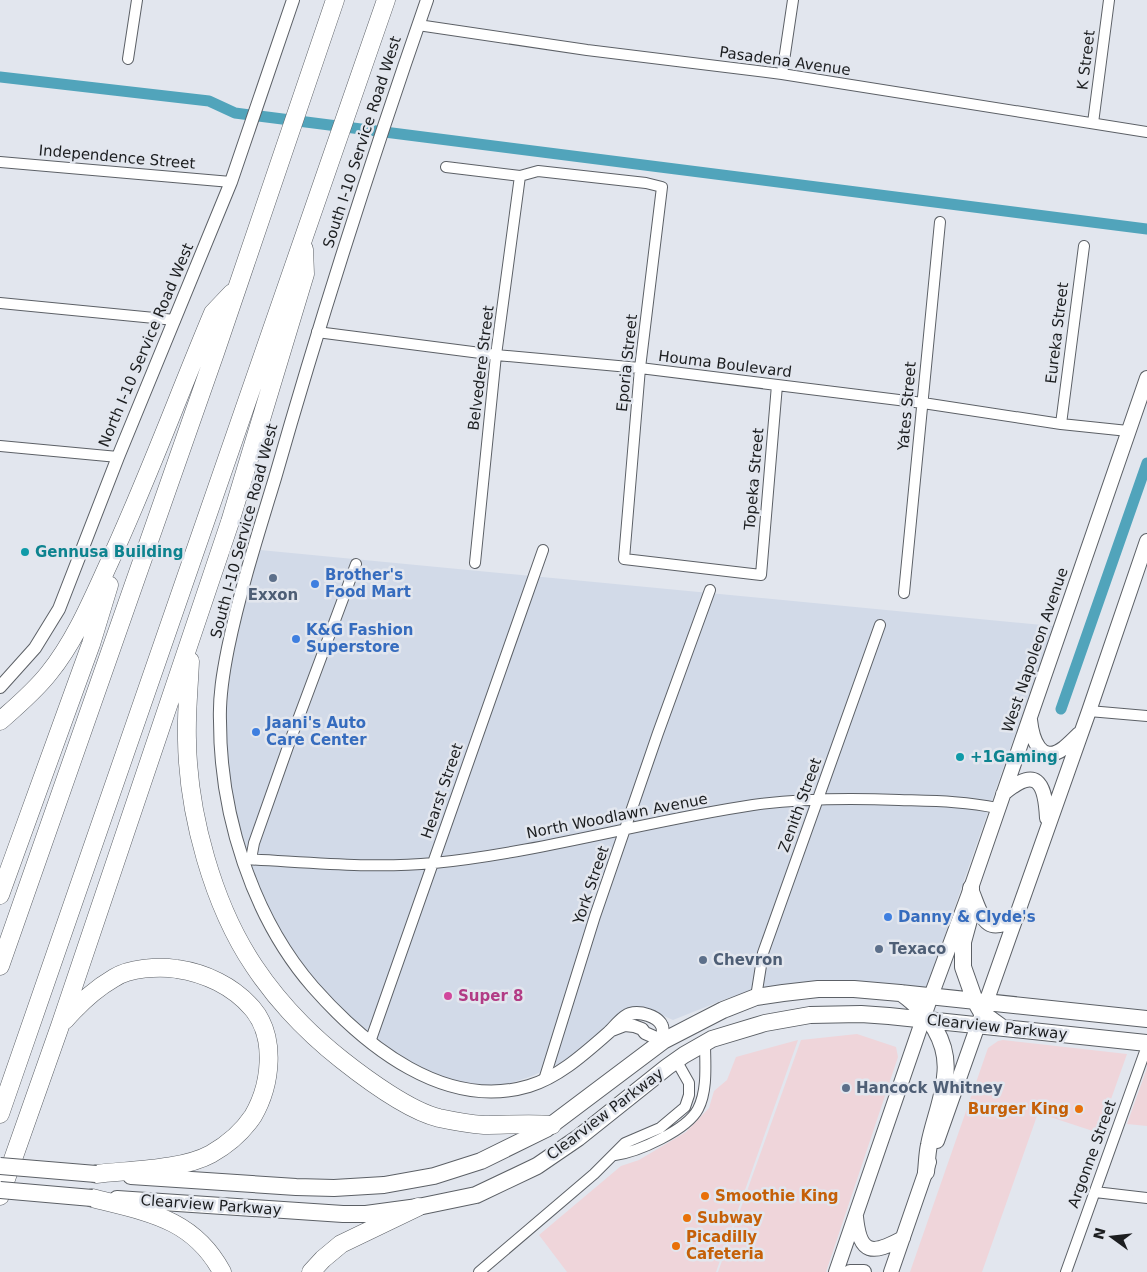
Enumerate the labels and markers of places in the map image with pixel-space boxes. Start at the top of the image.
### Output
place label: Gennusa Building [35,543,183,561]
marker: Gennusa Building [19,546,31,558]
place label: Brother's Food Mart [325,566,411,601]
marker: Exxon [267,572,279,584]
marker: Brother's Food Mart [309,578,321,590]
place label: Exxon [248,586,298,604]
place label: K&G Fashion Superstore [306,621,413,656]
marker: K&G Fashion Superstore [290,633,302,645]
place label: Jaani's Auto Care Center [265,714,367,749]
marker: Jaani's Auto Care Center [250,726,262,738]
place label: +1Gaming [970,748,1058,766]
marker: +1Gaming [954,751,966,763]
place label: Danny & Clyde's [898,908,1036,926]
marker: Danny & Clyde's [882,911,894,923]
place label: Texaco [889,940,946,958]
marker: Texaco [873,943,885,955]
place label: Chevron [713,951,783,969]
marker: Chevron [697,954,709,966]
place label: Super 8 [458,987,523,1005]
marker: Super 8 [442,990,454,1002]
place label: Hancock Whitney [856,1079,1003,1097]
marker: Hancock Whitney [840,1082,852,1094]
place label: Burger King [968,1100,1069,1118]
marker: Burger King [1073,1103,1085,1115]
place label: Smoothie King [715,1187,839,1205]
marker: Smoothie King [699,1190,711,1202]
place label: Subway [697,1209,763,1227]
marker: Subway [681,1212,693,1224]
place label: Picadilly Cafeteria [686,1228,764,1263]
marker: Picadilly Cafeteria [670,1240,682,1252]

